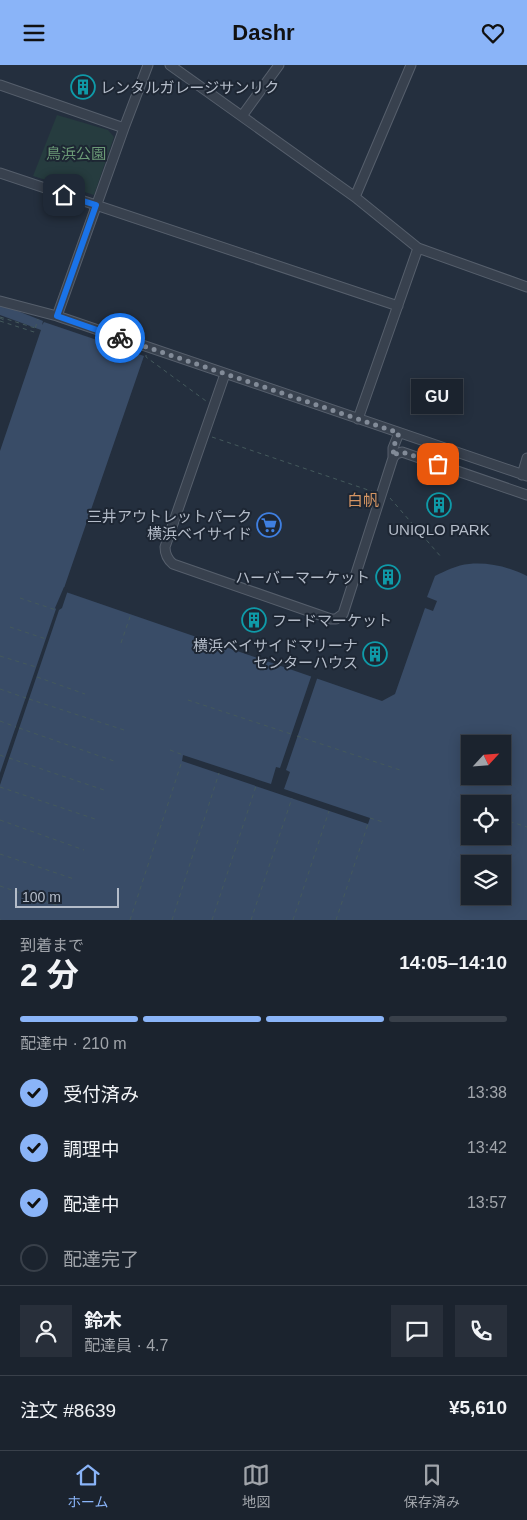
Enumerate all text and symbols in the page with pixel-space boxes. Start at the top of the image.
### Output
icon: menu [20,19,48,47]
icon: heart [479,19,507,47]
text: Dashr [232,20,295,45]
building icon: レンタルガレージサンリク [70,74,96,100]
place label: レンタルガレージサンリク [100,79,279,96]
park label: 鳥浜公園 [46,145,106,162]
pin [43,174,85,216]
icon: home [50,181,78,209]
courier [95,313,145,363]
icon: bike [106,324,134,352]
callout: GU [412,379,464,414]
text: GU [425,388,449,405]
pin [417,443,459,485]
icon: bag [424,450,452,478]
district label: 白帆 [347,492,379,509]
building icon: UNIQLO PARK [426,492,452,518]
place label: 三井アウトレットパーク 横浜ベイサイド [87,508,252,542]
supermarket icon: 三井アウトレットパーク 横浜ベイサイド [256,512,282,538]
place label: UNIQLO PARK [388,521,490,538]
building icon: ハーバーマーケット [375,564,401,590]
place label: ハーバーマーケット [235,569,370,586]
building icon: フードマーケット [241,607,267,633]
place label: フードマーケット [272,612,392,629]
place label: 横浜ベイサイドマリーナ センターハウス [193,637,358,671]
building icon: 横浜ベイサイドマリーナ センターハウス [362,641,388,667]
north arrow [461,735,511,785]
map controls [461,735,511,905]
button: locate [461,795,511,845]
button: layers [461,855,511,905]
scale bar [15,885,119,908]
text: 100 m [22,889,61,905]
text: 到着まで [20,937,84,954]
text: 14:05–14:10 [399,952,507,973]
text: 2 分 [20,957,79,993]
text: 配達中 · 210 m [20,1035,127,1052]
icon: check [20,1079,48,1107]
text: 受付済み [63,1084,139,1105]
text: 13:38 [467,1084,507,1101]
icon: check [20,1134,48,1162]
text: 調理中 [63,1139,120,1160]
text: 13:42 [467,1139,507,1156]
icon: check [20,1189,48,1217]
text: 配達中 [63,1194,120,1215]
text: 13:57 [467,1194,507,1211]
text: 配達完了 [63,1249,139,1270]
button: person [20,1305,72,1357]
button: chat [391,1305,443,1357]
button: phone [455,1305,507,1357]
text: 鈴木 [84,1310,122,1331]
text: 配達員 · 4.7 [84,1337,168,1354]
text: ¥5,610 [449,1397,507,1418]
text: 注文 #8639 [20,1400,116,1421]
tab: ホーム [67,1461,108,1511]
tab: 地図 [242,1461,270,1511]
tab: 保存済み [404,1461,460,1511]

